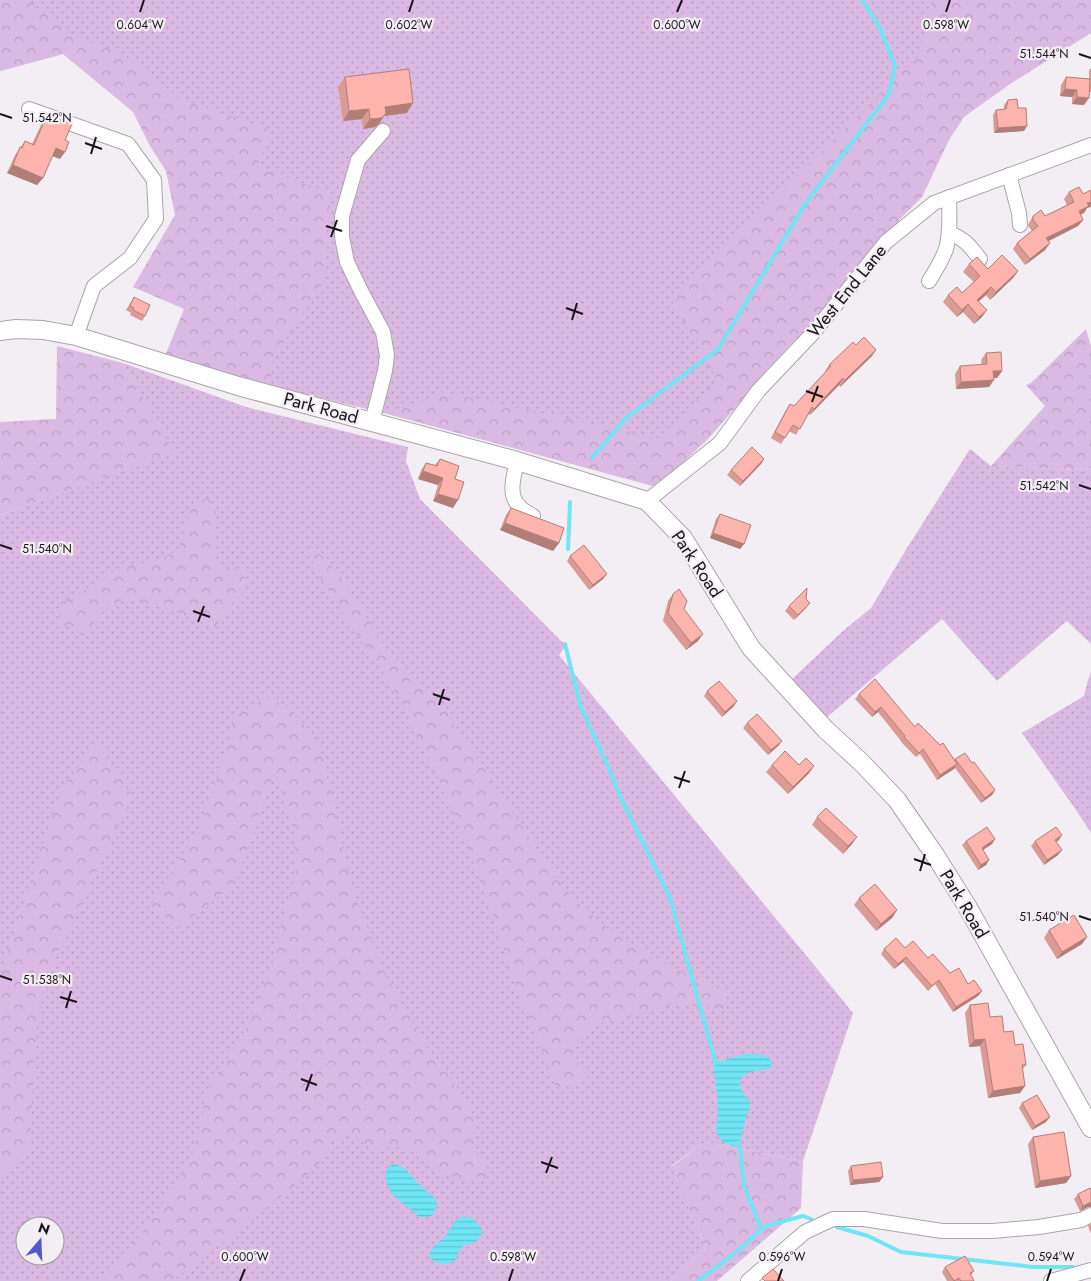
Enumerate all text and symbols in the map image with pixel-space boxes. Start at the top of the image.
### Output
text: 0.604°W [116,16,164,34]
text: 0.602°W [386,16,433,34]
text: 0.600°W [653,16,701,34]
text: 0.598°W [923,16,969,34]
text: 51.544°N [1019,45,1069,63]
text: 51.542°N [23,109,72,127]
street label: West End Lane [801,239,893,343]
street label: Park Road [281,386,361,430]
text: 51.542°N [1020,477,1069,495]
street label: Park Road [665,525,729,603]
text: 51.540°N [22,540,72,558]
street label: Park Road [933,865,995,943]
text: 51.540°N [1019,908,1069,926]
text: 51.538°N [23,971,71,989]
north arrow [15,1216,65,1266]
text: N [36,1217,53,1240]
text: 0.600°W [221,1248,269,1266]
text: 0.598°W [490,1248,536,1266]
text: 0.596°W [759,1248,805,1266]
text: 0.594°W [1028,1248,1074,1266]

